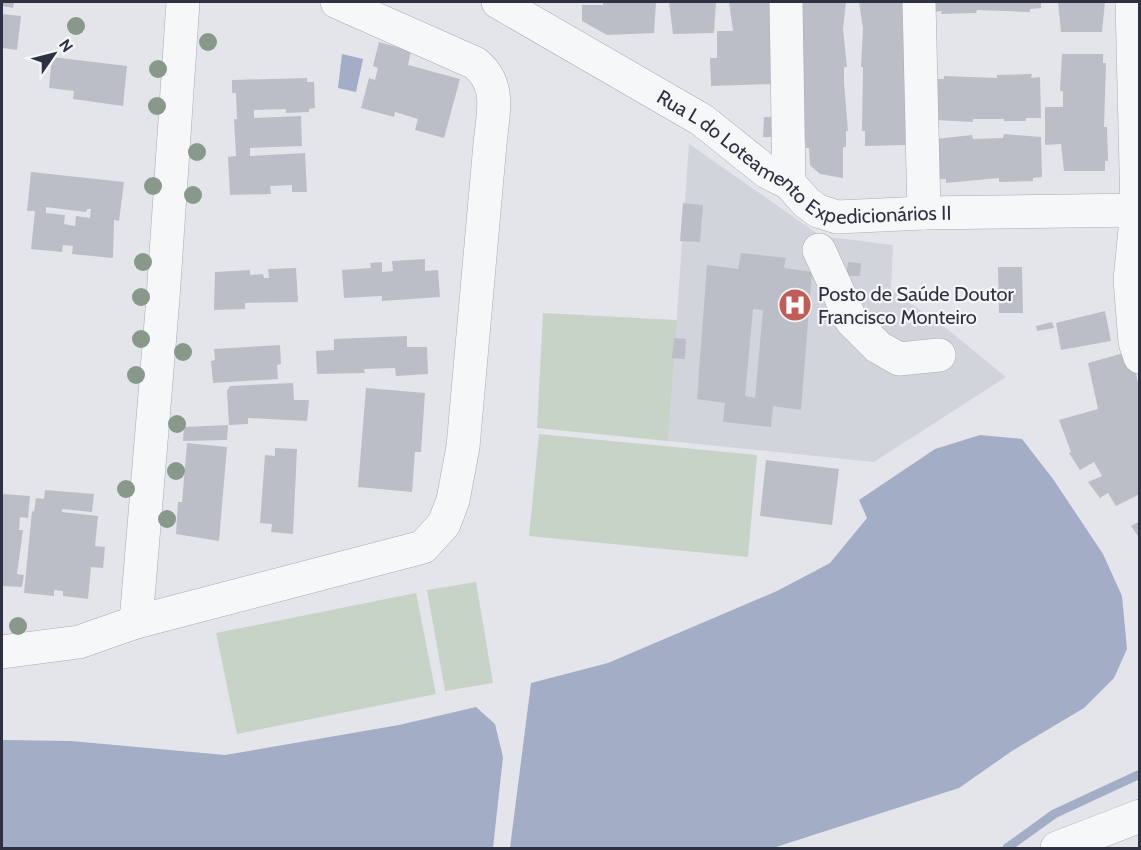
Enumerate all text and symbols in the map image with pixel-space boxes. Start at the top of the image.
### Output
north arrow [24,24,84,84]
text: N [55,36,77,56]
street label: Rua L do Loteamento Expedicionários II [653,85,952,229]
place label: Posto de Saúde Doutor Francisco Monteiro [818,282,1015,329]
hospital icon: Posto de Saúde Doutor Francisco Monteiro [777,287,813,323]

